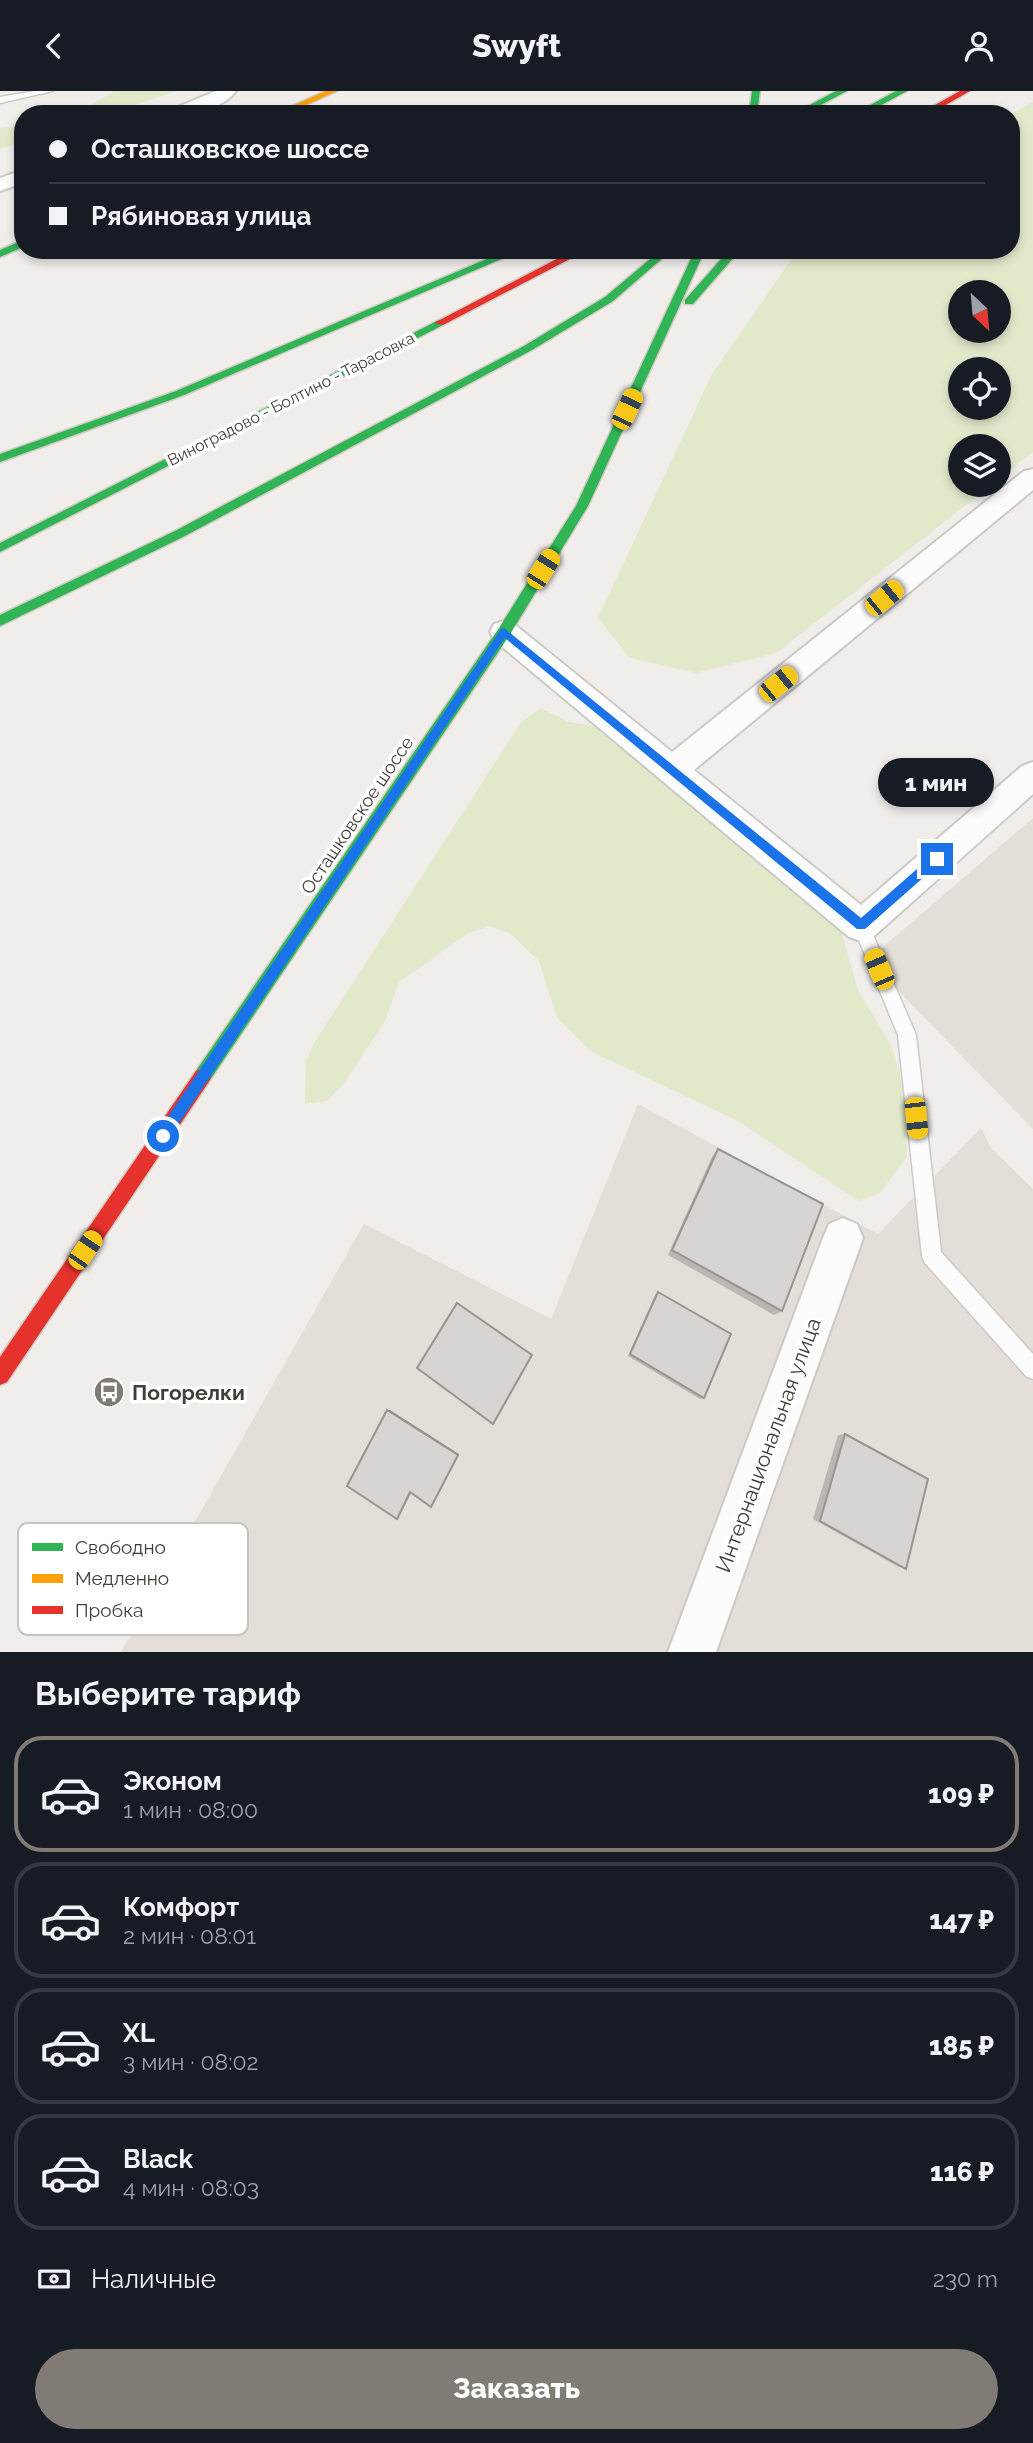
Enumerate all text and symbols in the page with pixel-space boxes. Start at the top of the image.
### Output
icon: back [35,27,73,65]
text: Swyft [472,27,561,64]
icon: person [960,27,998,65]
text: Осташковское шоссе [91,134,369,164]
text: Рябиновая улица [91,201,311,231]
north arrow [948,280,1012,343]
map controls [948,280,1011,497]
street label: Виноградово - Болтино - Тарасовка [164,328,418,470]
button: locate [948,357,1011,420]
car [609,386,646,432]
button: layers [948,434,1011,497]
car [523,546,564,592]
car [862,577,907,619]
car [756,663,801,705]
street label: Осташковское шоссе [297,732,418,898]
callout: 1 мин [879,757,995,807]
text: 1 мин [905,769,967,796]
route end [921,843,953,875]
car [862,946,897,992]
car [904,1096,929,1140]
route start [147,1120,179,1152]
car [65,1227,106,1273]
street label: Интернациональная улица [710,1314,826,1576]
bus stop icon: Погорелки [92,1375,126,1409]
place label: Погорелки [132,1380,245,1405]
legend [18,1523,248,1635]
text: Свободно [75,1536,166,1558]
text: Медленно [75,1567,169,1589]
text: Пробка [75,1599,143,1621]
text: Выберите тариф [35,1675,301,1712]
icon: car [39,1763,102,1826]
text: Эконом [123,1766,222,1796]
text: 109 ₽ [928,1779,994,1809]
text: 1 мин · 08:00 [123,1796,258,1823]
icon: car [39,1889,102,1952]
text: Комфорт [123,1892,239,1922]
text: 147 ₽ [929,1905,994,1935]
text: 2 мин · 08:01 [123,1922,256,1949]
icon: car [39,2015,102,2078]
text: XL [123,2018,155,2048]
text: 185 ₽ [929,2031,994,2061]
text: 3 мин · 08:02 [123,2048,259,2075]
icon: car [39,2141,102,2204]
text: Black [123,2144,193,2174]
text: 116 ₽ [930,2157,994,2187]
text: 4 мин · 08:03 [123,2174,259,2201]
icon: cash [35,2260,73,2298]
text: Наличные [91,2264,216,2294]
text: 230 m [933,2265,998,2292]
button: Заказать [35,2349,998,2429]

